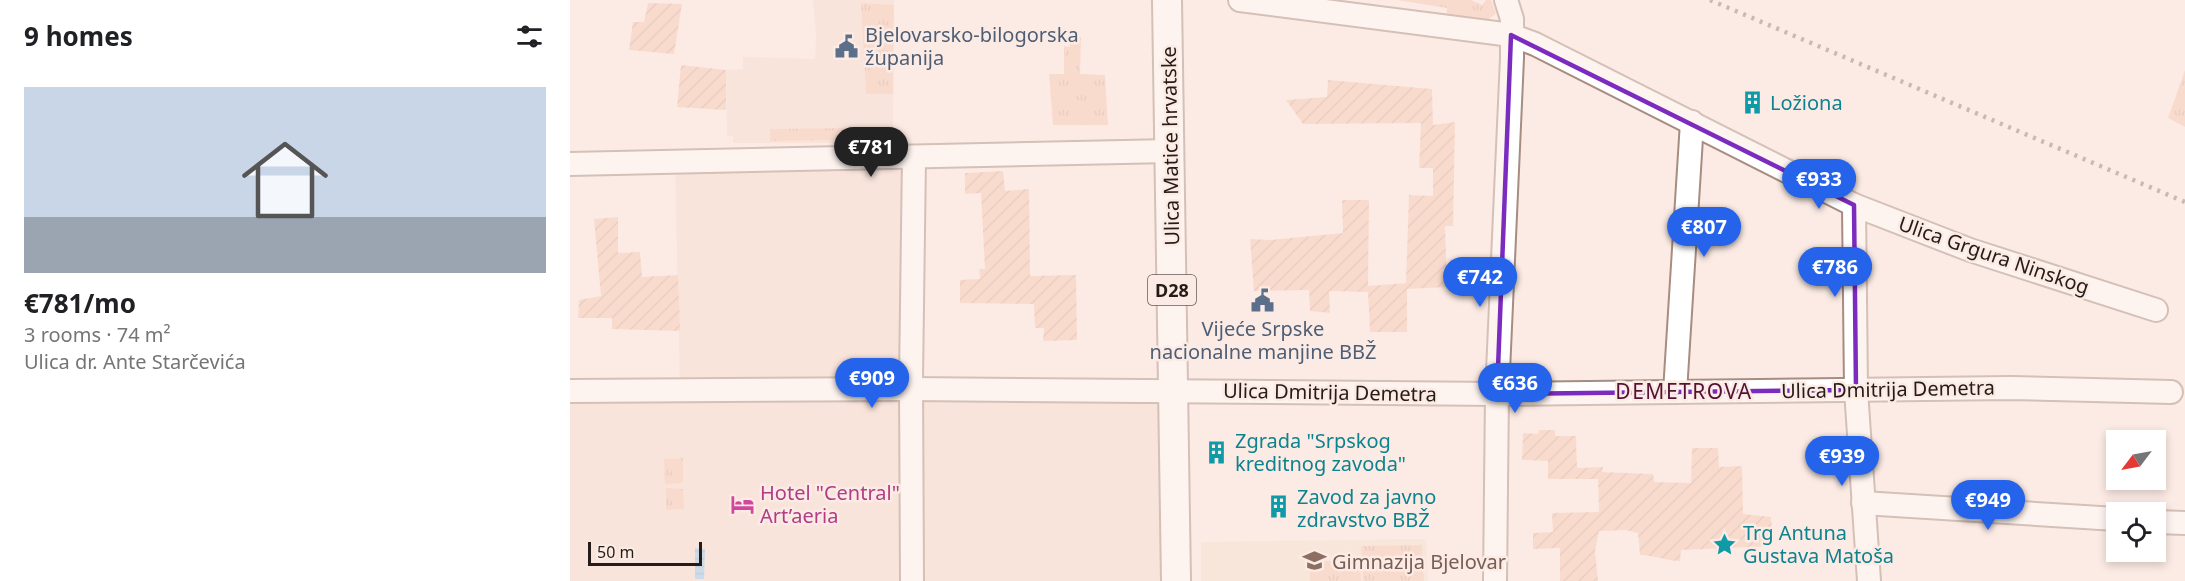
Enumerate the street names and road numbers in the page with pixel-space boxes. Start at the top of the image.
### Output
street label: Ulica Matice hrvatske [1155,46,1185,246]
street label: Ulica Grgura Ninskog [1895,210,2093,300]
road number: D28 [1148,275,1196,305]
street label: Ulica Dmitrija Demetra [1781,374,1995,404]
street label: Ulica Dmitrija Demetra [1223,377,1437,407]

